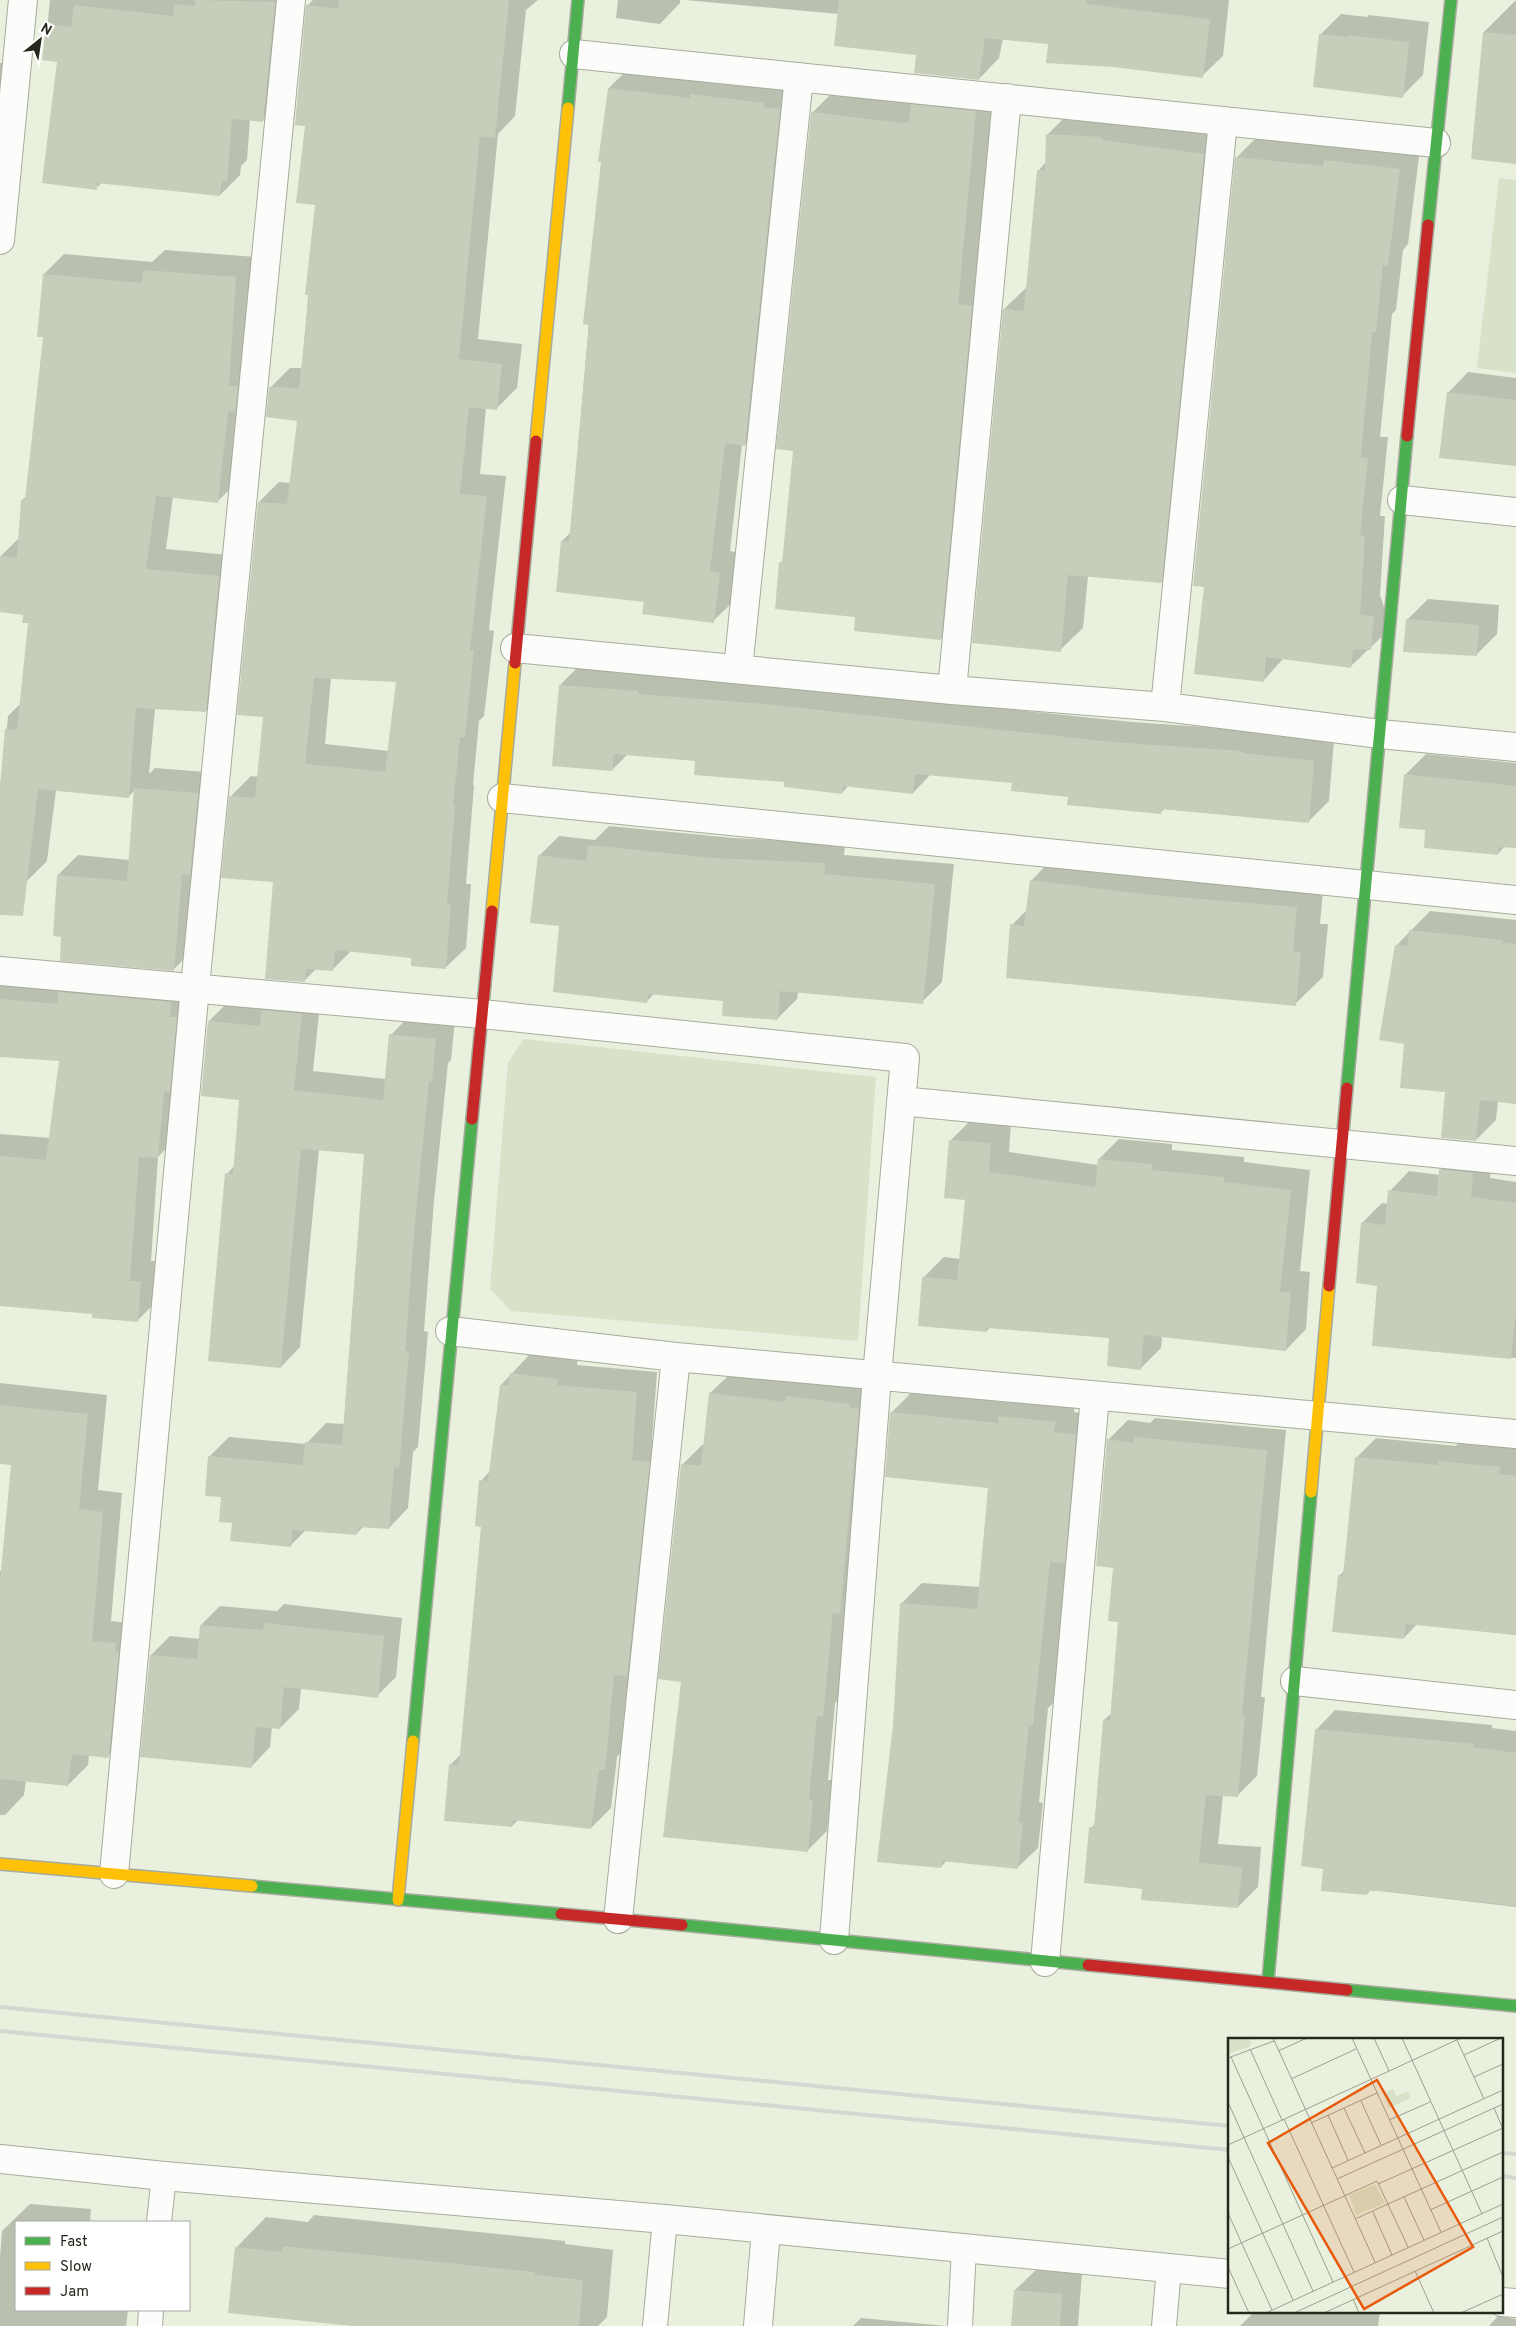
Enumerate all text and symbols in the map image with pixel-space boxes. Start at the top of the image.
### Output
north arrow [15,15,65,65]
text: N [37,20,54,40]
inset map [1228,2038,1504,2314]
legend [15,2221,190,2311]
text: Fast [60,2233,88,2252]
text: Slow [60,2258,92,2277]
text: Jam [60,2283,89,2302]

